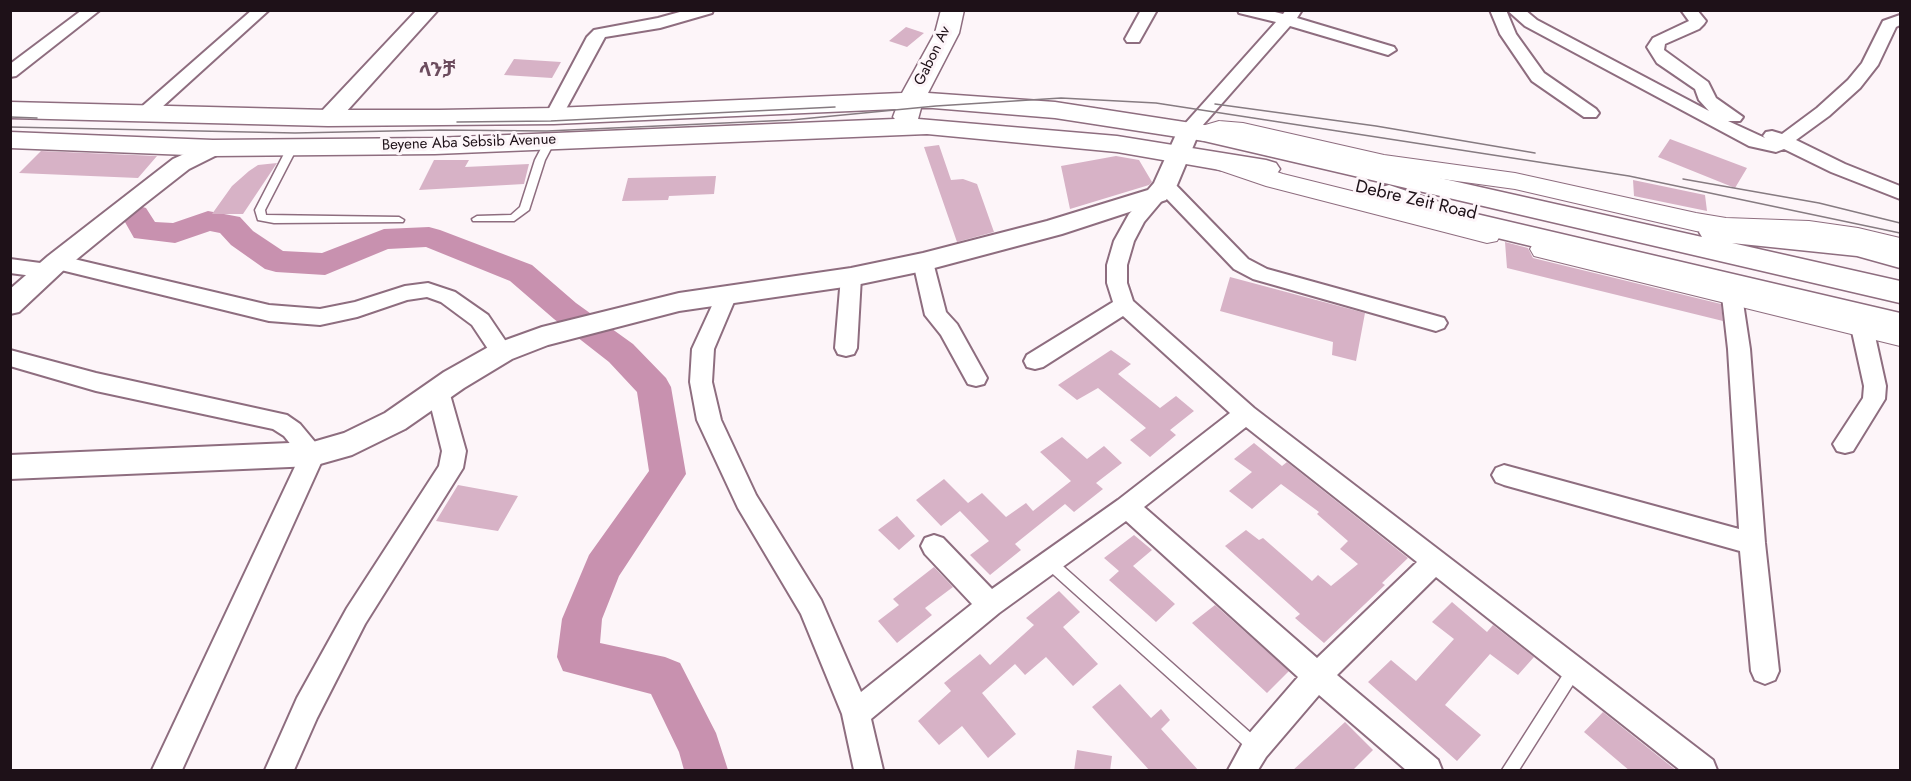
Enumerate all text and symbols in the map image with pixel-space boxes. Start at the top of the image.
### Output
street label: Gabon Av [911,23,955,89]
district label: ላንቻ [419,59,455,83]
street label: Beyene Aba Sebsib Avenue [382,131,556,155]
street label: Debre Zeit Road [1353,177,1479,225]

